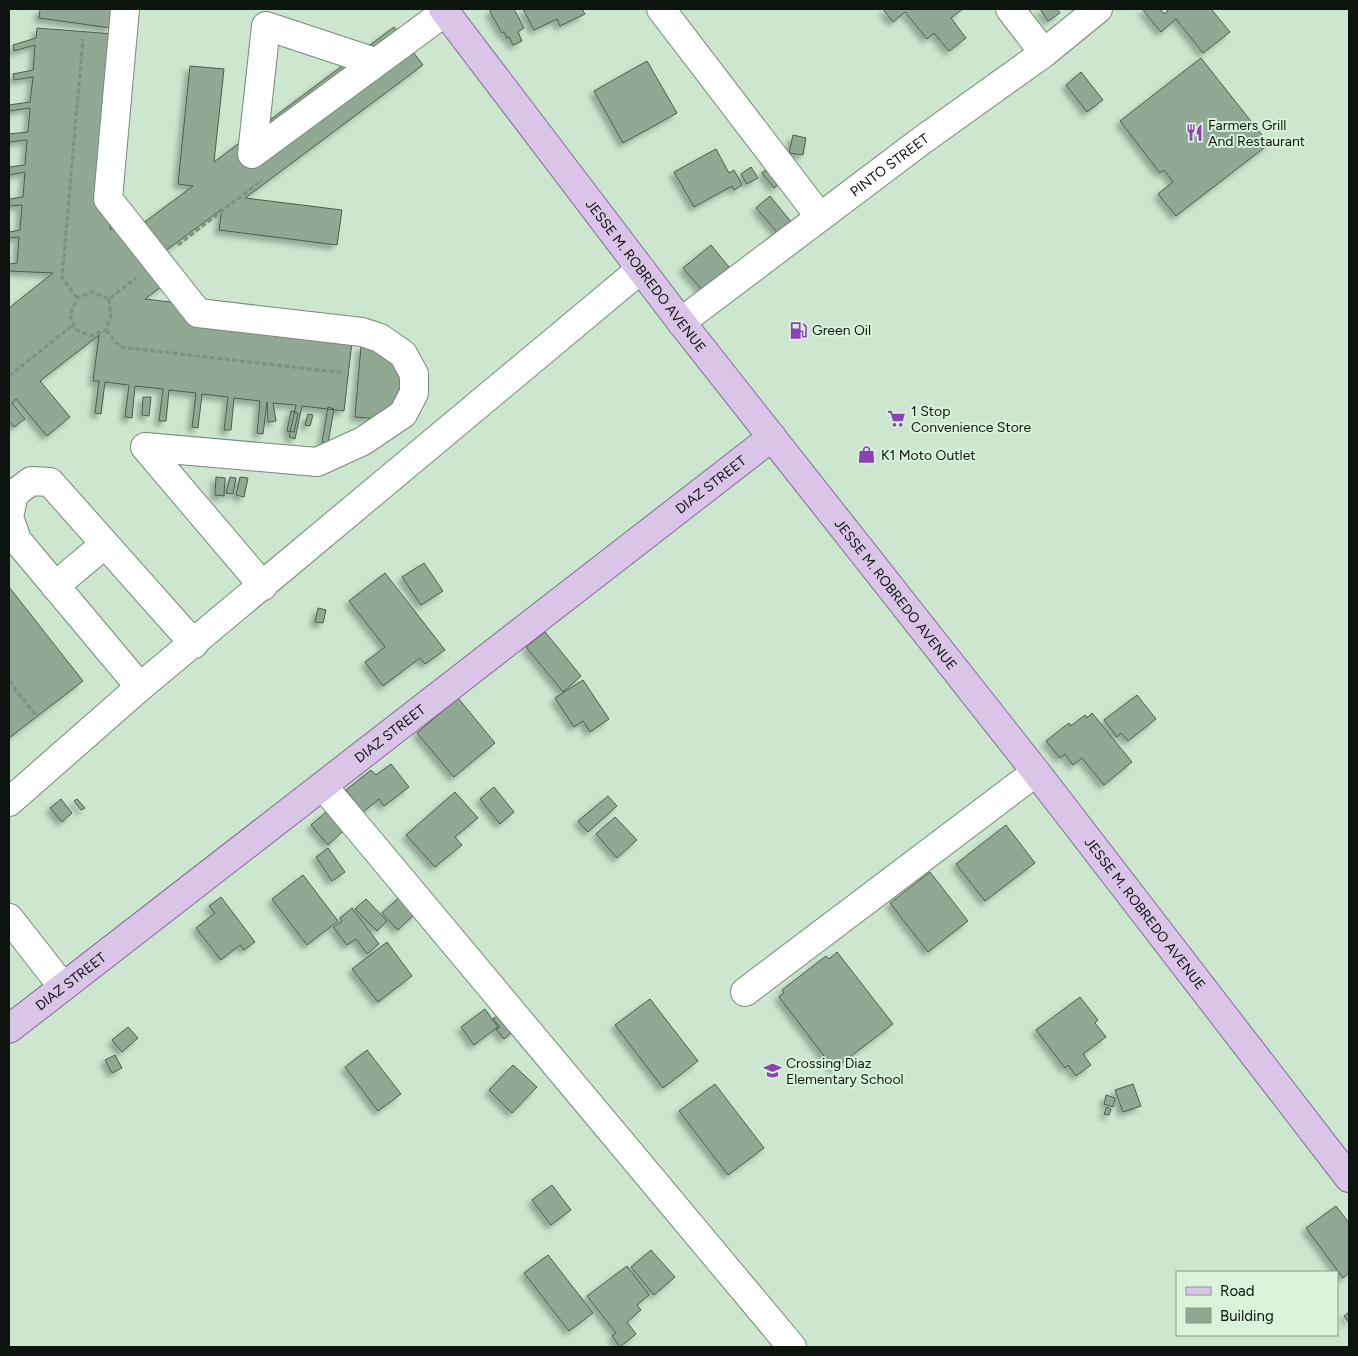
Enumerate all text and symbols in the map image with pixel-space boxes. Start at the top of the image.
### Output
place label: Farmers Grill And Restaurant [1208,117,1305,150]
restaurant icon: Farmers Grill And Restaurant [1184,123,1204,143]
street label: PINTO STREET [847,130,932,200]
street label: JESSE M. ROBREDO AVENUE [582,196,710,355]
fuel station icon: Green Oil [788,320,808,340]
place label: Green Oil [812,322,871,339]
place label: 1 Stop Convenience Store [911,403,1032,436]
supermarket icon: 1 Stop Convenience Store [887,409,907,429]
shop icon: K1 Moto Outlet [857,445,877,465]
place label: K1 Moto Outlet [881,447,976,464]
street label: DIAZ STREET [672,452,750,517]
street label: JESSE M. ROBREDO AVENUE [831,515,961,673]
street label: DIAZ STREET [351,701,429,766]
street label: JESSE M. ROBREDO AVENUE [1081,834,1209,993]
street label: DIAZ STREET [32,948,110,1014]
place label: Crossing Diaz Elementary School [786,1055,904,1088]
school or university icon: Crossing Diaz Elementary School [762,1061,782,1081]
legend [1176,1271,1338,1336]
text: Road [1220,1282,1255,1300]
text: Building [1220,1307,1274,1325]

